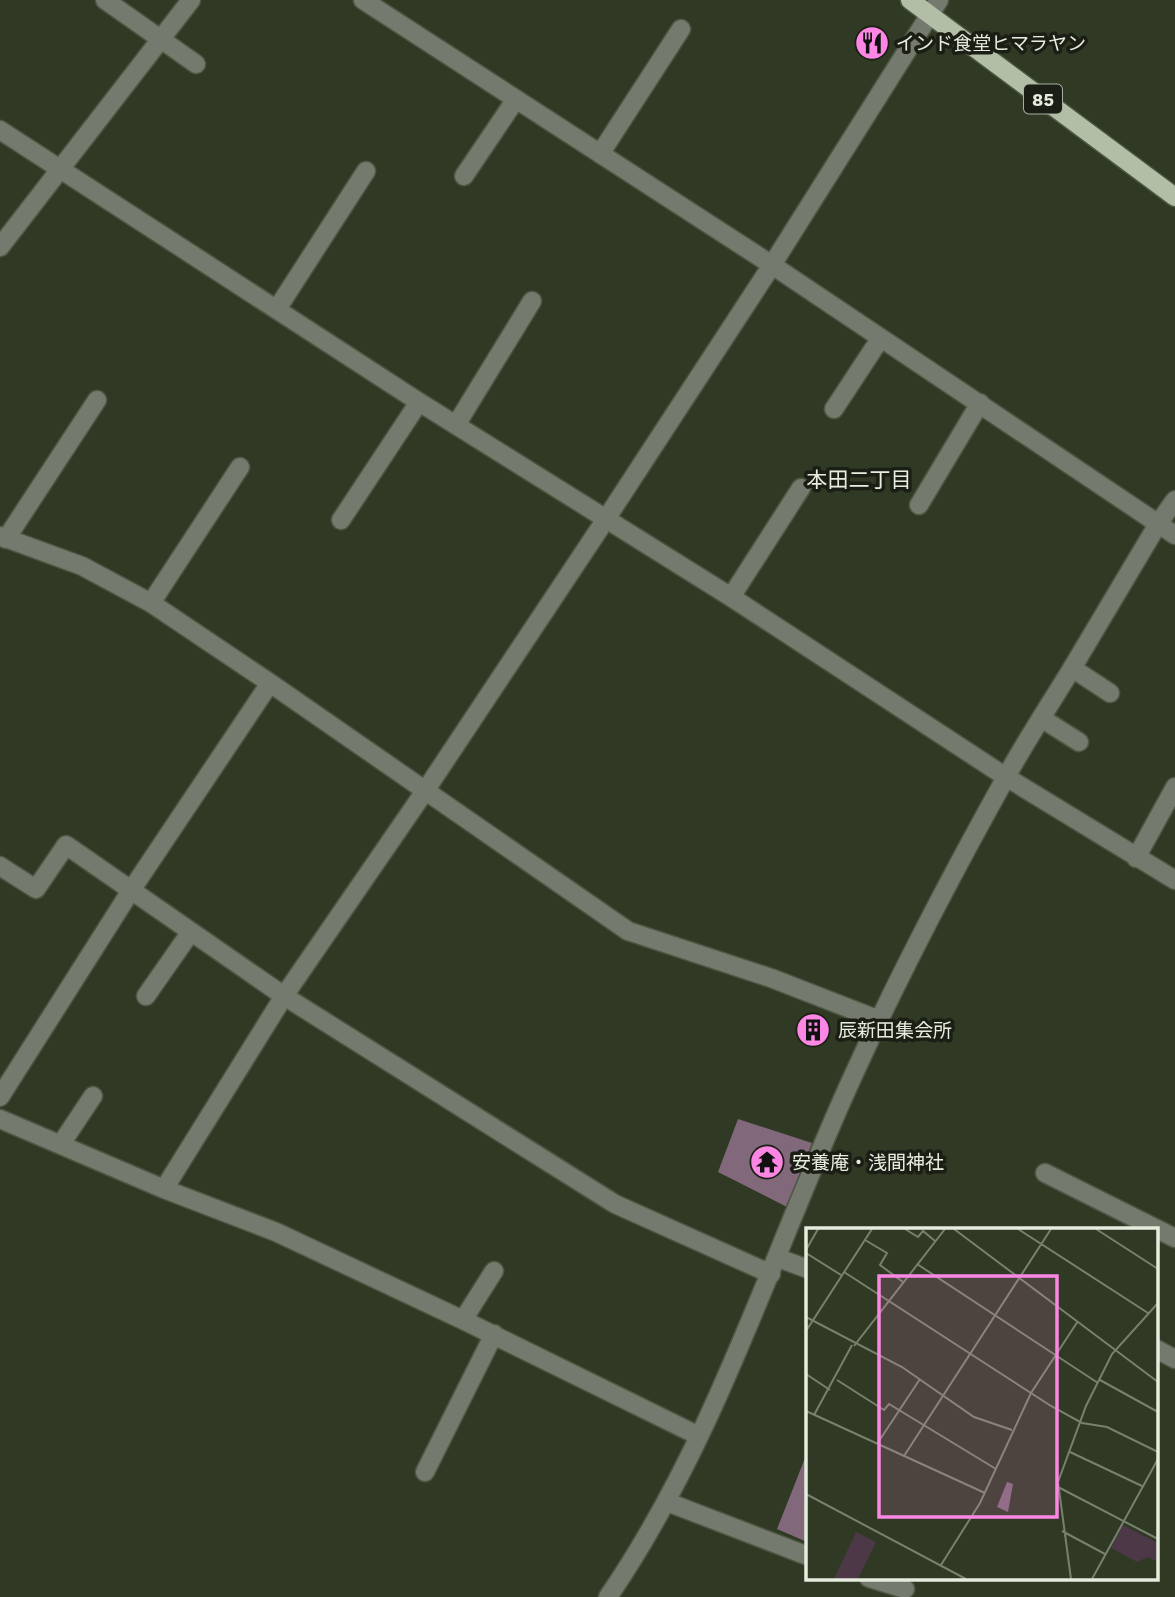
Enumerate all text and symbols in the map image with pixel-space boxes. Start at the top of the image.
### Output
restaurant icon: インド食堂ヒマラヤン [853,24,891,62]
place label: インド食堂ヒマラヤン [896,32,1086,55]
road number: 85 [1024,84,1062,114]
district label: 本田二丁目 [807,467,912,492]
building icon: 辰新田集会所 [794,1011,832,1049]
place label: 辰新田集会所 [838,1019,952,1042]
temple icon: 安養庵・浅間神社 [748,1143,786,1181]
place label: 安養庵・浅間神社 [792,1151,944,1174]
inset map [806,1228,1158,1580]

